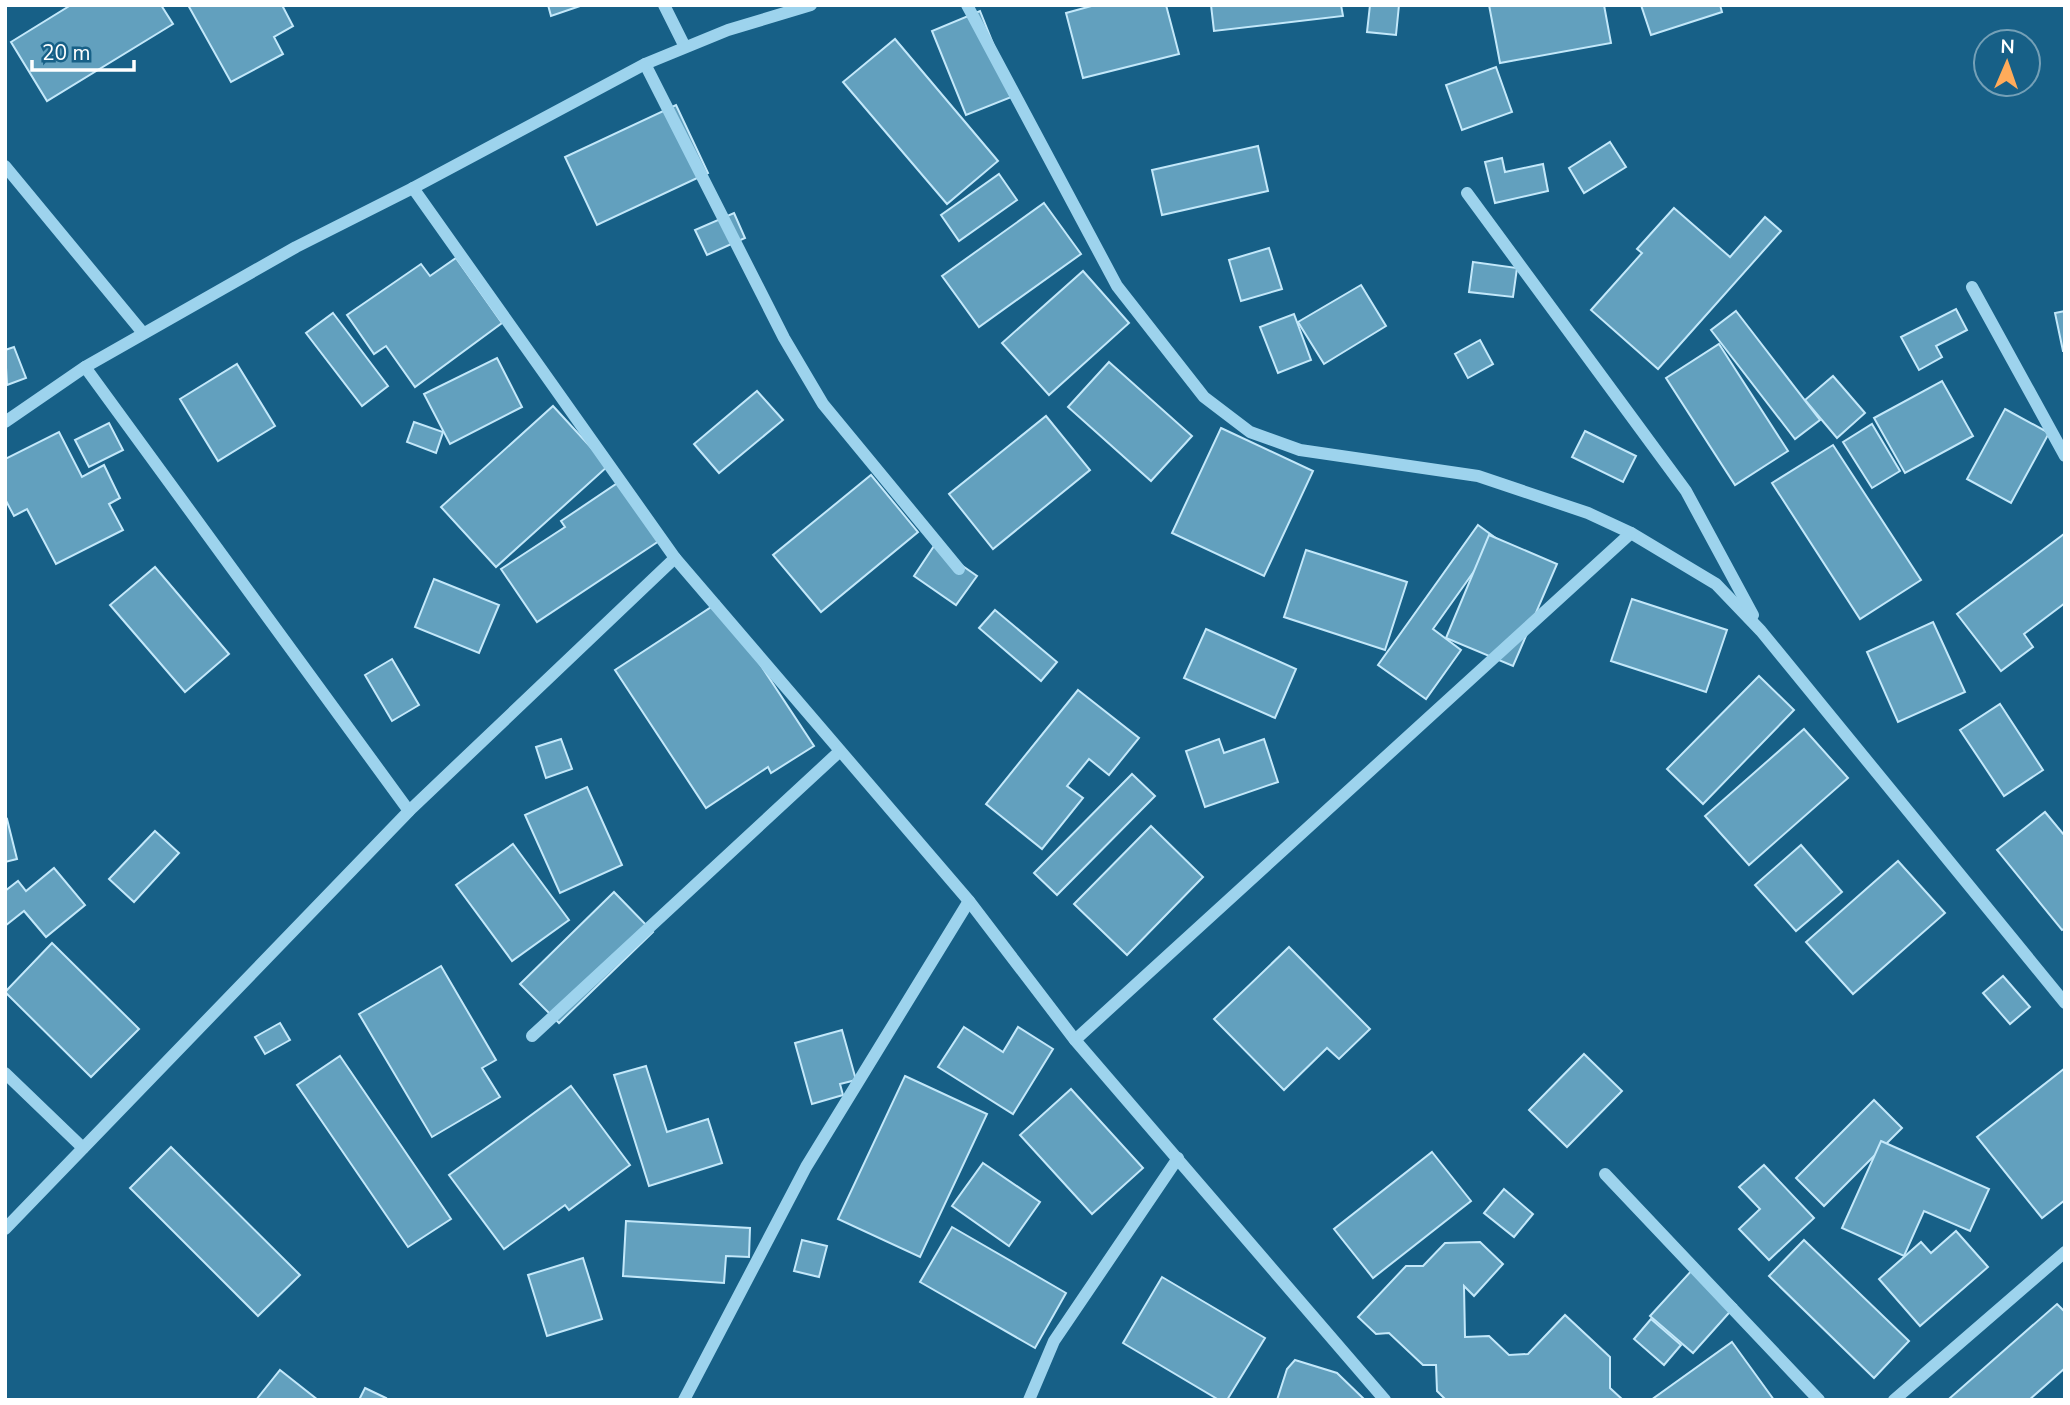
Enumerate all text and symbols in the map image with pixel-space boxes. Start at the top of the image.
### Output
scale bar [32,28,133,72]
north arrow [1972,28,2042,98]
text: N [2000,34,2015,60]
text: 20 m [42,39,91,67]

